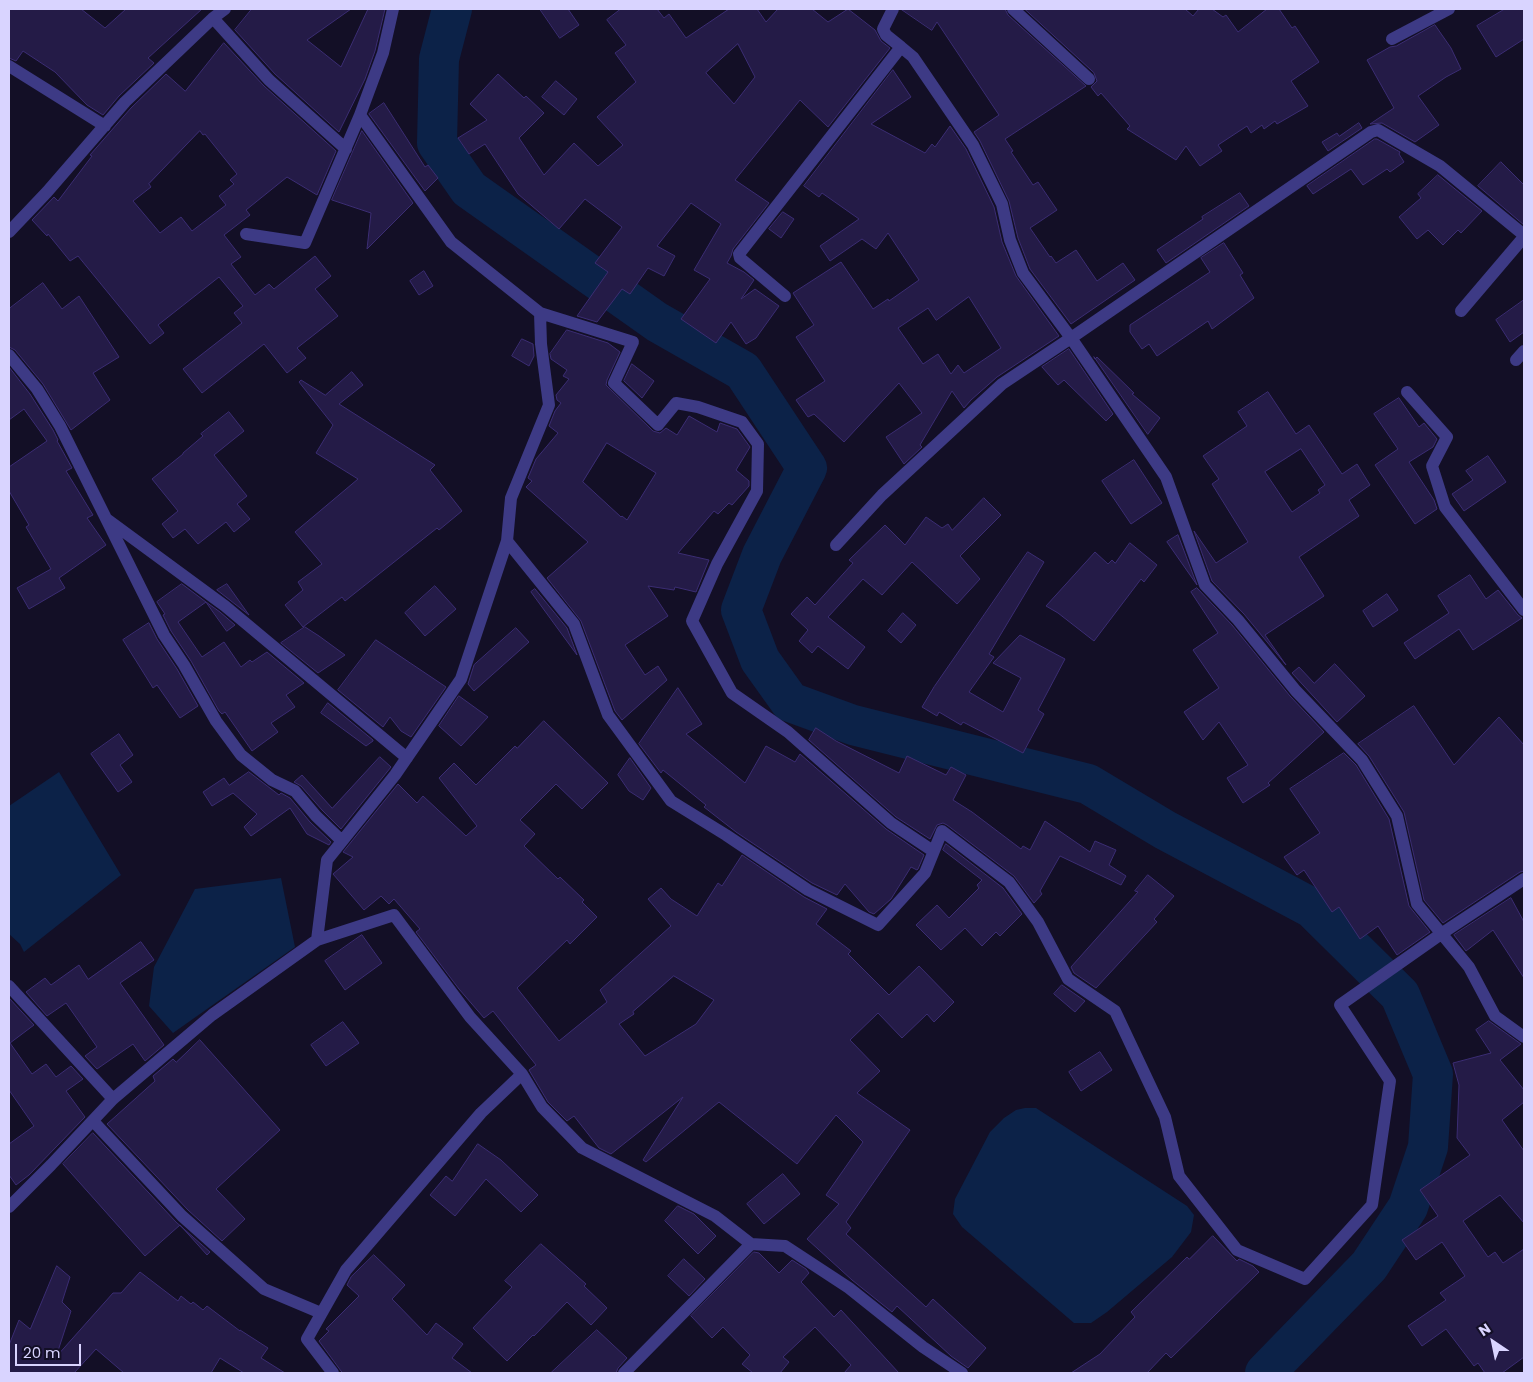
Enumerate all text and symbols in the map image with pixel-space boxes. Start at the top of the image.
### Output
north arrow [1468,1317,1518,1367]
text: N [1475,1318,1495,1341]
scale bar [18,1334,84,1366]
text: 20 m [23,1342,61,1363]

